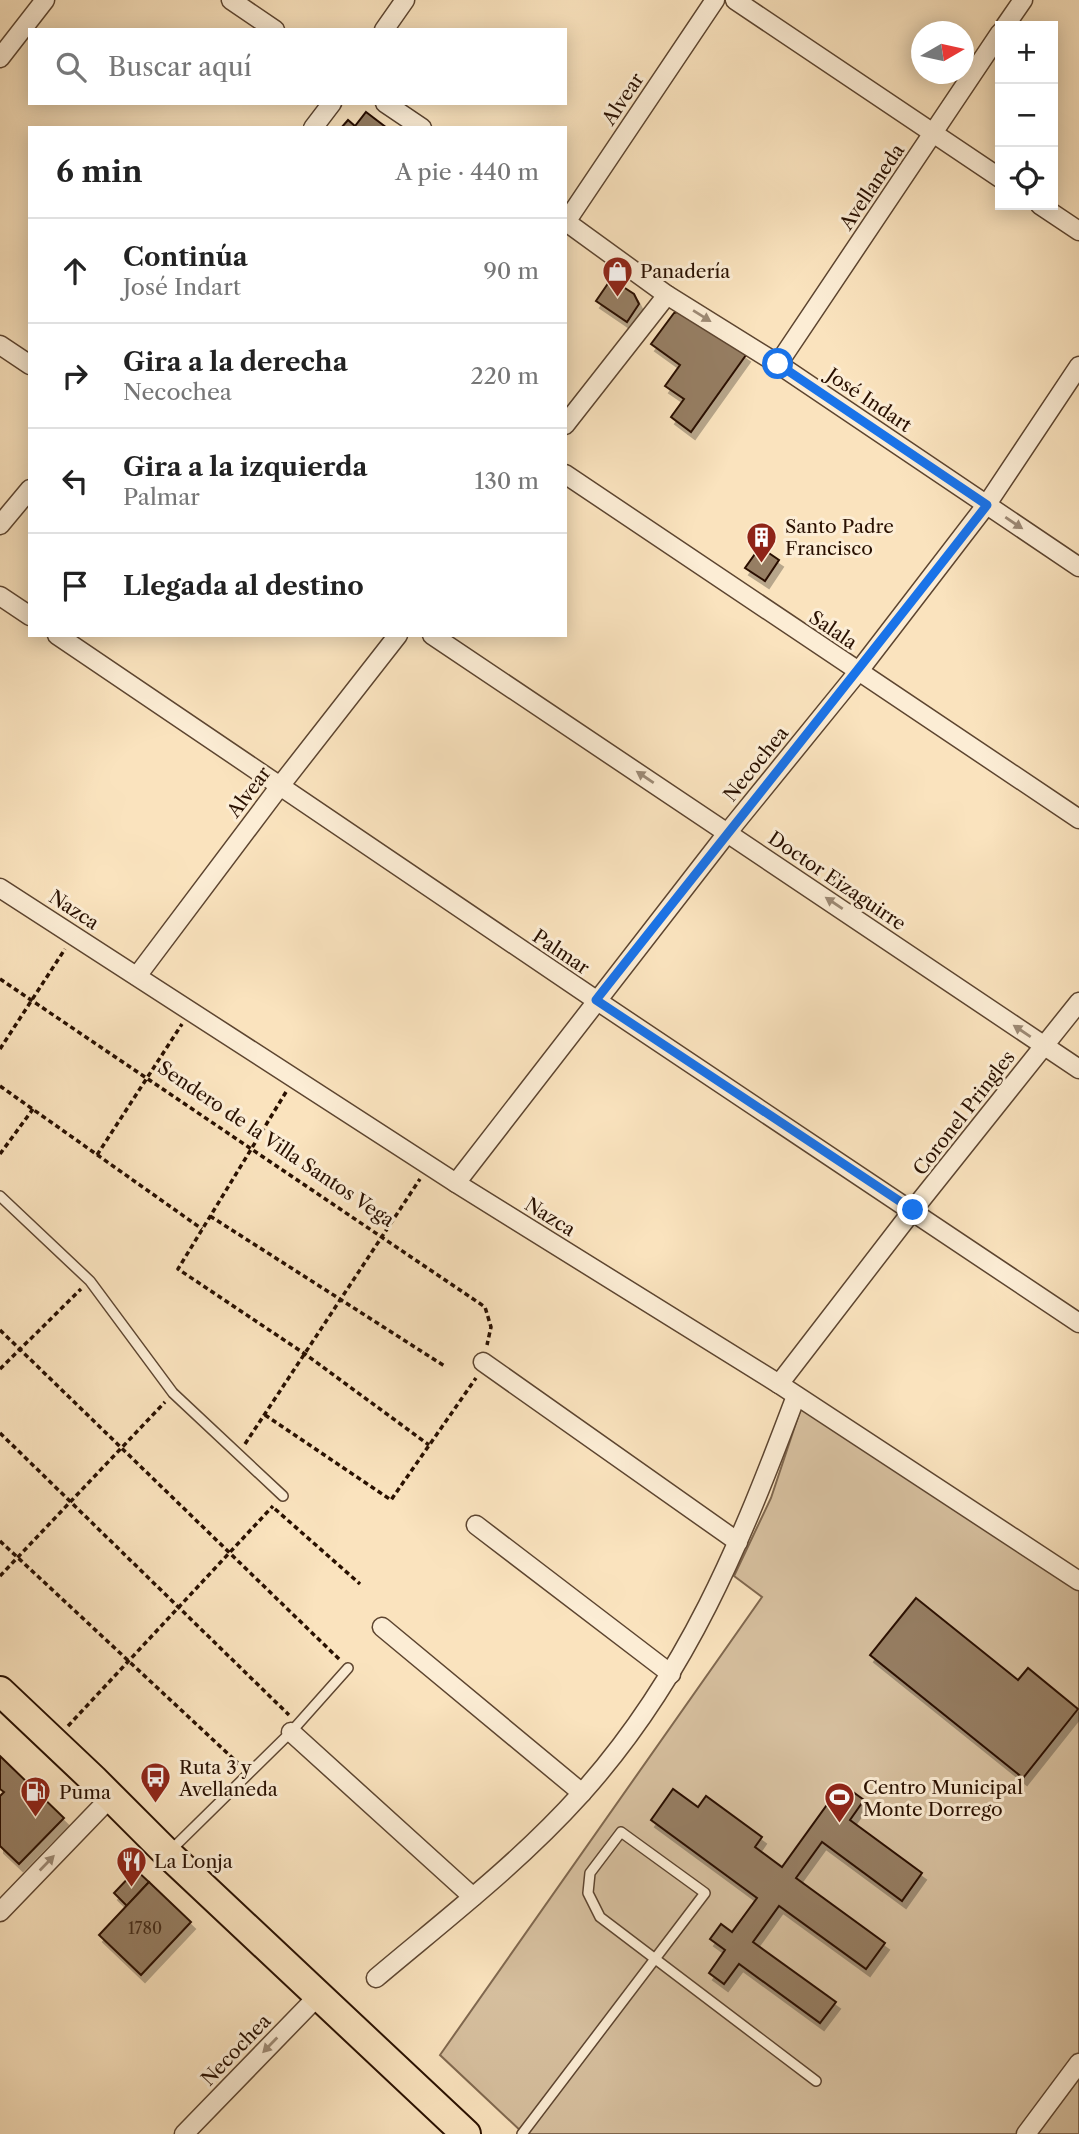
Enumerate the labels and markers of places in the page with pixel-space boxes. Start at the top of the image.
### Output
shop icon: Panadería [600,254,634,298]
place label: Panadería [640,260,730,283]
place label: Santo Padre Francisco [785,515,894,560]
building icon: Santo Padre Francisco [745,520,779,564]
place label: Ruta 3 y Avellaneda [178,1756,278,1801]
bus stop icon: Ruta 3 y Avellaneda [139,1761,173,1805]
fuel station icon: Puma [19,1775,53,1819]
place label: Centro Municipal Monte Dorrego [863,1776,1023,1821]
place label: Puma [59,1781,111,1804]
sports icon: Centro Municipal Monte Dorrego [823,1781,857,1825]
restaurant icon: La Lonja [114,1844,148,1888]
place label: La Lonja [154,1850,233,1873]

